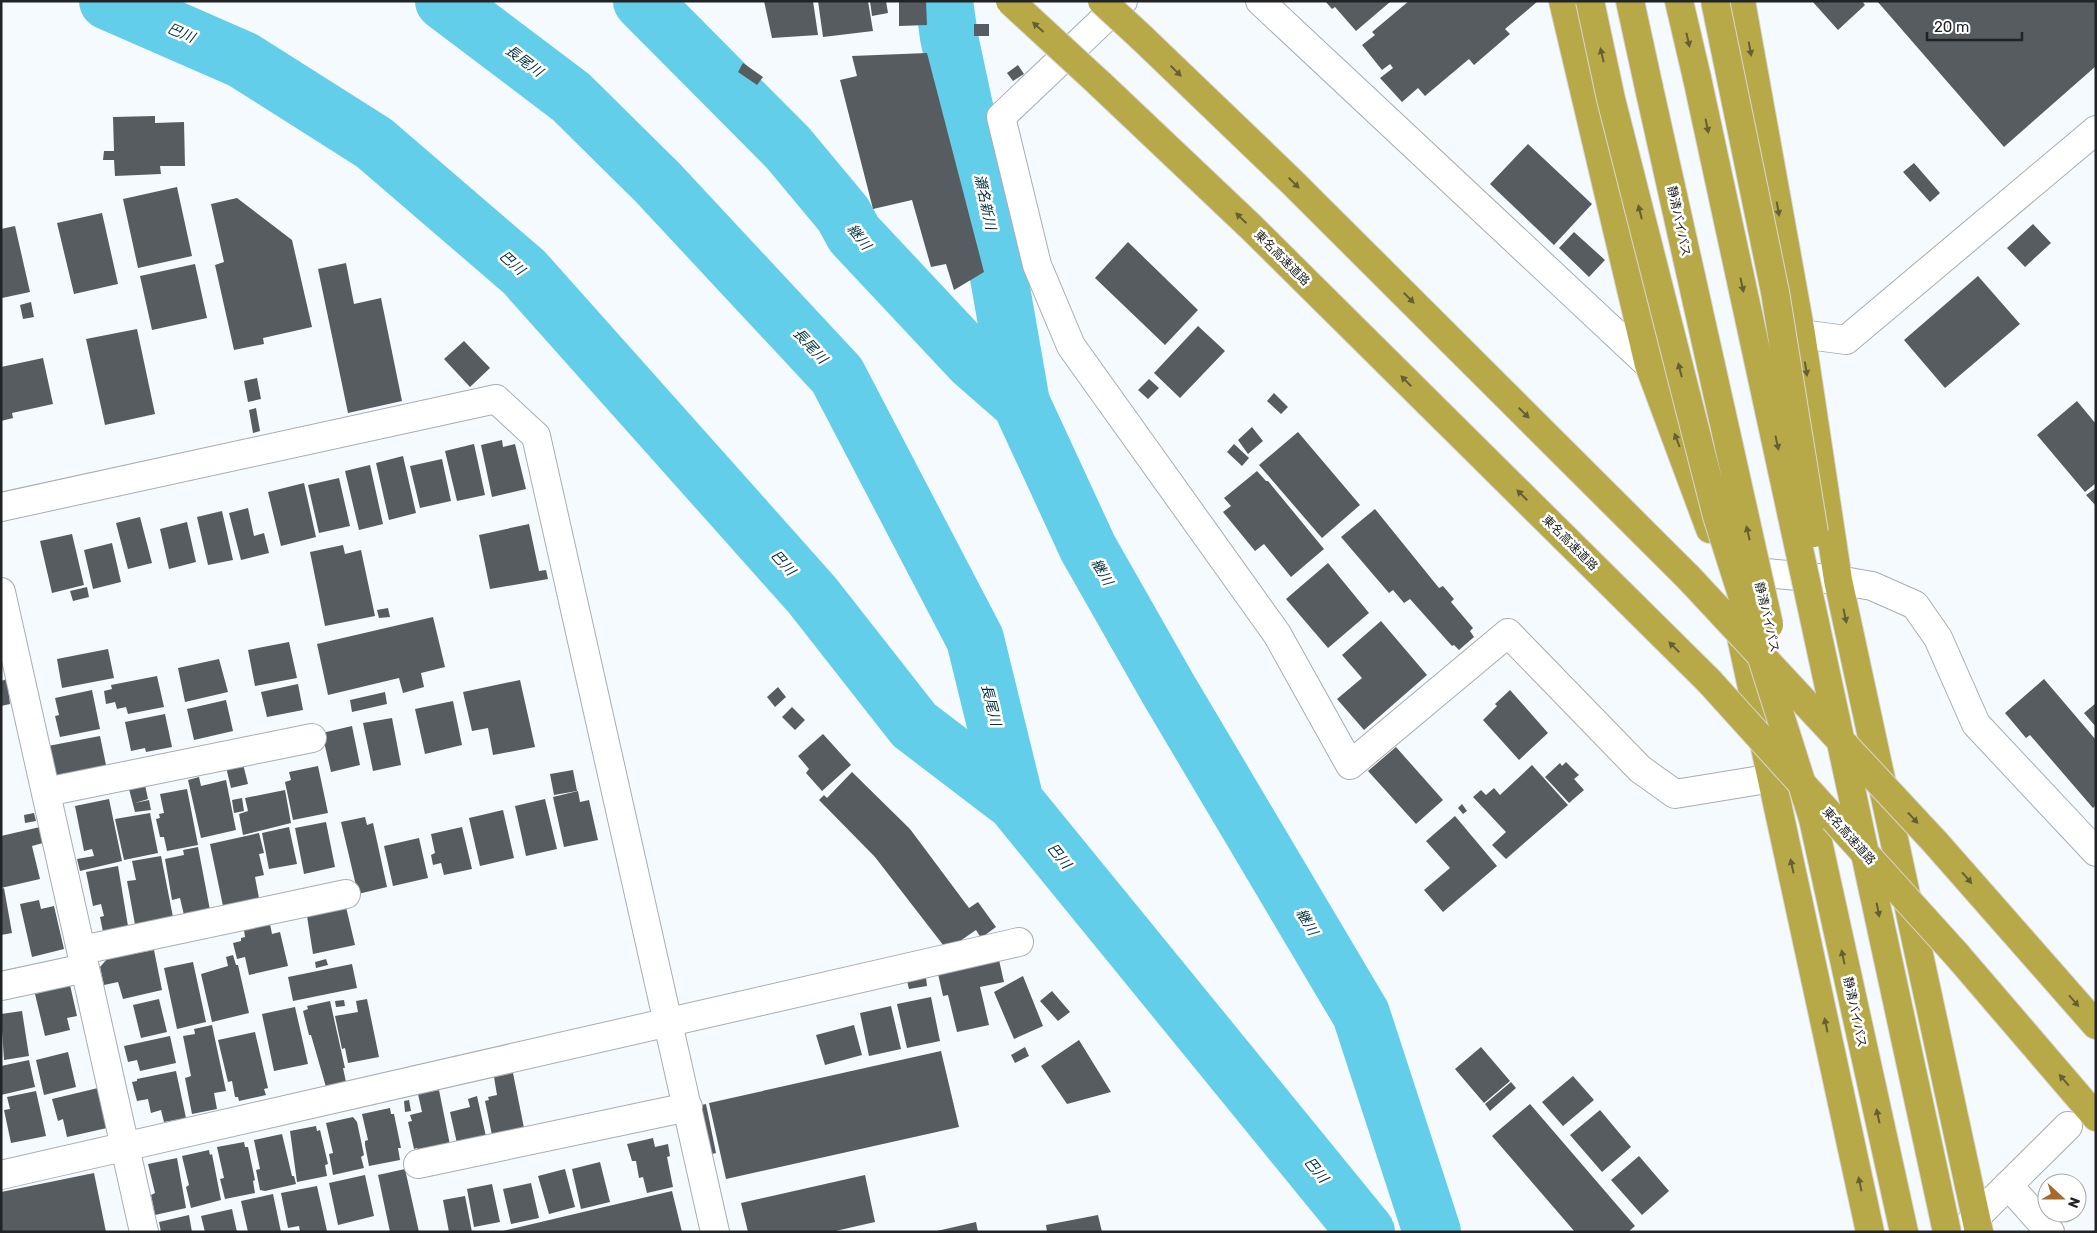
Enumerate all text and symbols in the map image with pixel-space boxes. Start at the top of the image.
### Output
scale bar [1927,10,2022,42]
text: 20 m [1934,18,1969,36]
water label: 巴川 [165,20,199,47]
one-way arrow [1032,21,1044,33]
one-way arrow [1684,32,1692,47]
water label: 長尾川 [502,42,547,82]
one-way arrow [1746,42,1754,58]
one-way arrow [1597,46,1605,62]
one-way arrow [1170,65,1182,77]
one-way arrow [1703,118,1711,134]
water label: 瀬名新川 [971,173,1000,233]
one-way arrow [1287,177,1299,189]
street label: 静清バイパス [1665,184,1693,258]
one-way arrow [1775,202,1783,218]
one-way arrow [1636,205,1644,220]
one-way arrow [1235,212,1247,224]
water label: 継川 [844,221,876,255]
street label: 東名高速道路 [1252,228,1312,288]
water label: 巴川 [496,247,530,280]
one-way arrow [1738,277,1746,292]
one-way arrow [1402,292,1414,304]
water label: 長尾川 [789,325,832,369]
one-way arrow [1676,362,1684,377]
one-way arrow [1802,362,1810,378]
one-way arrow [1400,375,1412,387]
one-way arrow [1517,407,1529,419]
one-way arrow [1673,432,1681,447]
one-way arrow [1773,436,1781,451]
one-way arrow [1516,490,1528,502]
street label: 東名高速道路 [1540,513,1600,573]
one-way arrow [1743,524,1751,540]
water label: 巴川 [767,547,800,581]
water label: 継川 [1088,556,1117,590]
street label: 静清バイパス [1752,580,1782,654]
one-way arrow [1842,609,1850,625]
one-way arrow [1669,641,1681,653]
water label: 長尾川 [978,683,1005,729]
street label: 東名高速道路 [1820,805,1878,867]
one-way arrow [1907,812,1919,824]
water label: 巴川 [1044,840,1076,874]
one-way arrow [1788,859,1796,874]
one-way arrow [1962,872,1973,885]
one-way arrow [1874,903,1882,919]
water label: 継川 [1293,906,1322,940]
one-way arrow [1839,950,1847,965]
street label: 静清バイパス [1841,975,1869,1049]
one-way arrow [2069,994,2080,1007]
one-way arrow [1822,1018,1830,1033]
one-way arrow [2058,1074,2070,1086]
one-way arrow [1874,1108,1882,1123]
water label: 巴川 [1301,1154,1333,1188]
north arrow [2037,1173,2087,1223]
one-way arrow [1856,1177,1864,1192]
text: N [2064,1195,2083,1210]

